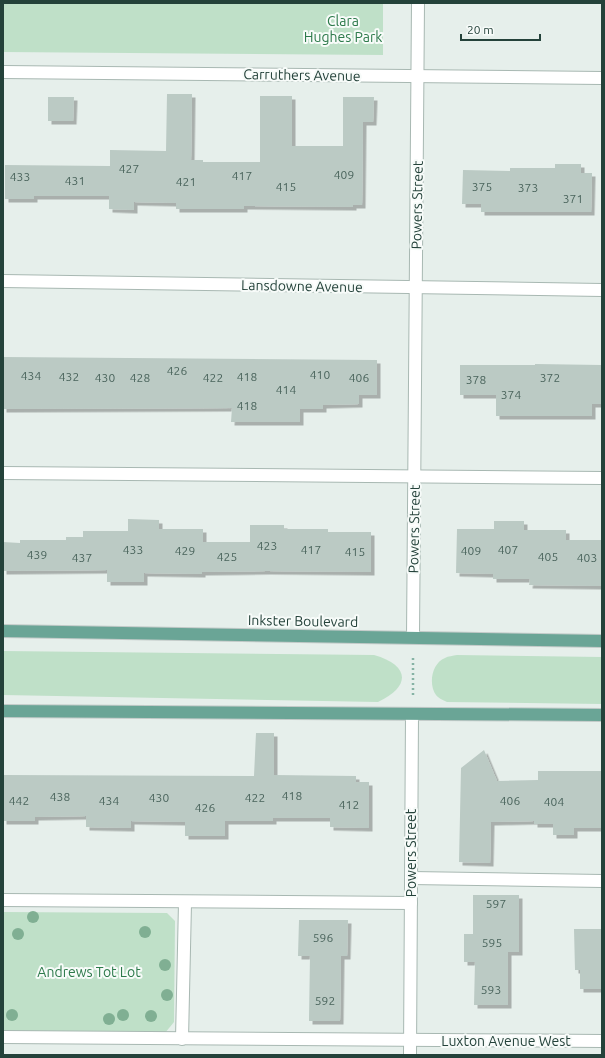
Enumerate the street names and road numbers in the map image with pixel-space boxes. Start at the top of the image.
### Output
street label: Carruthers Avenue [243,66,361,84]
street label: Powers Street [408,160,426,249]
street label: Lansdowne Avenue [241,277,363,295]
street label: Powers Street [405,484,423,573]
street label: Inkster Boulevard [248,612,358,630]
street label: Powers Street [403,808,419,897]
street label: Luxton Avenue West [441,1033,571,1049]

